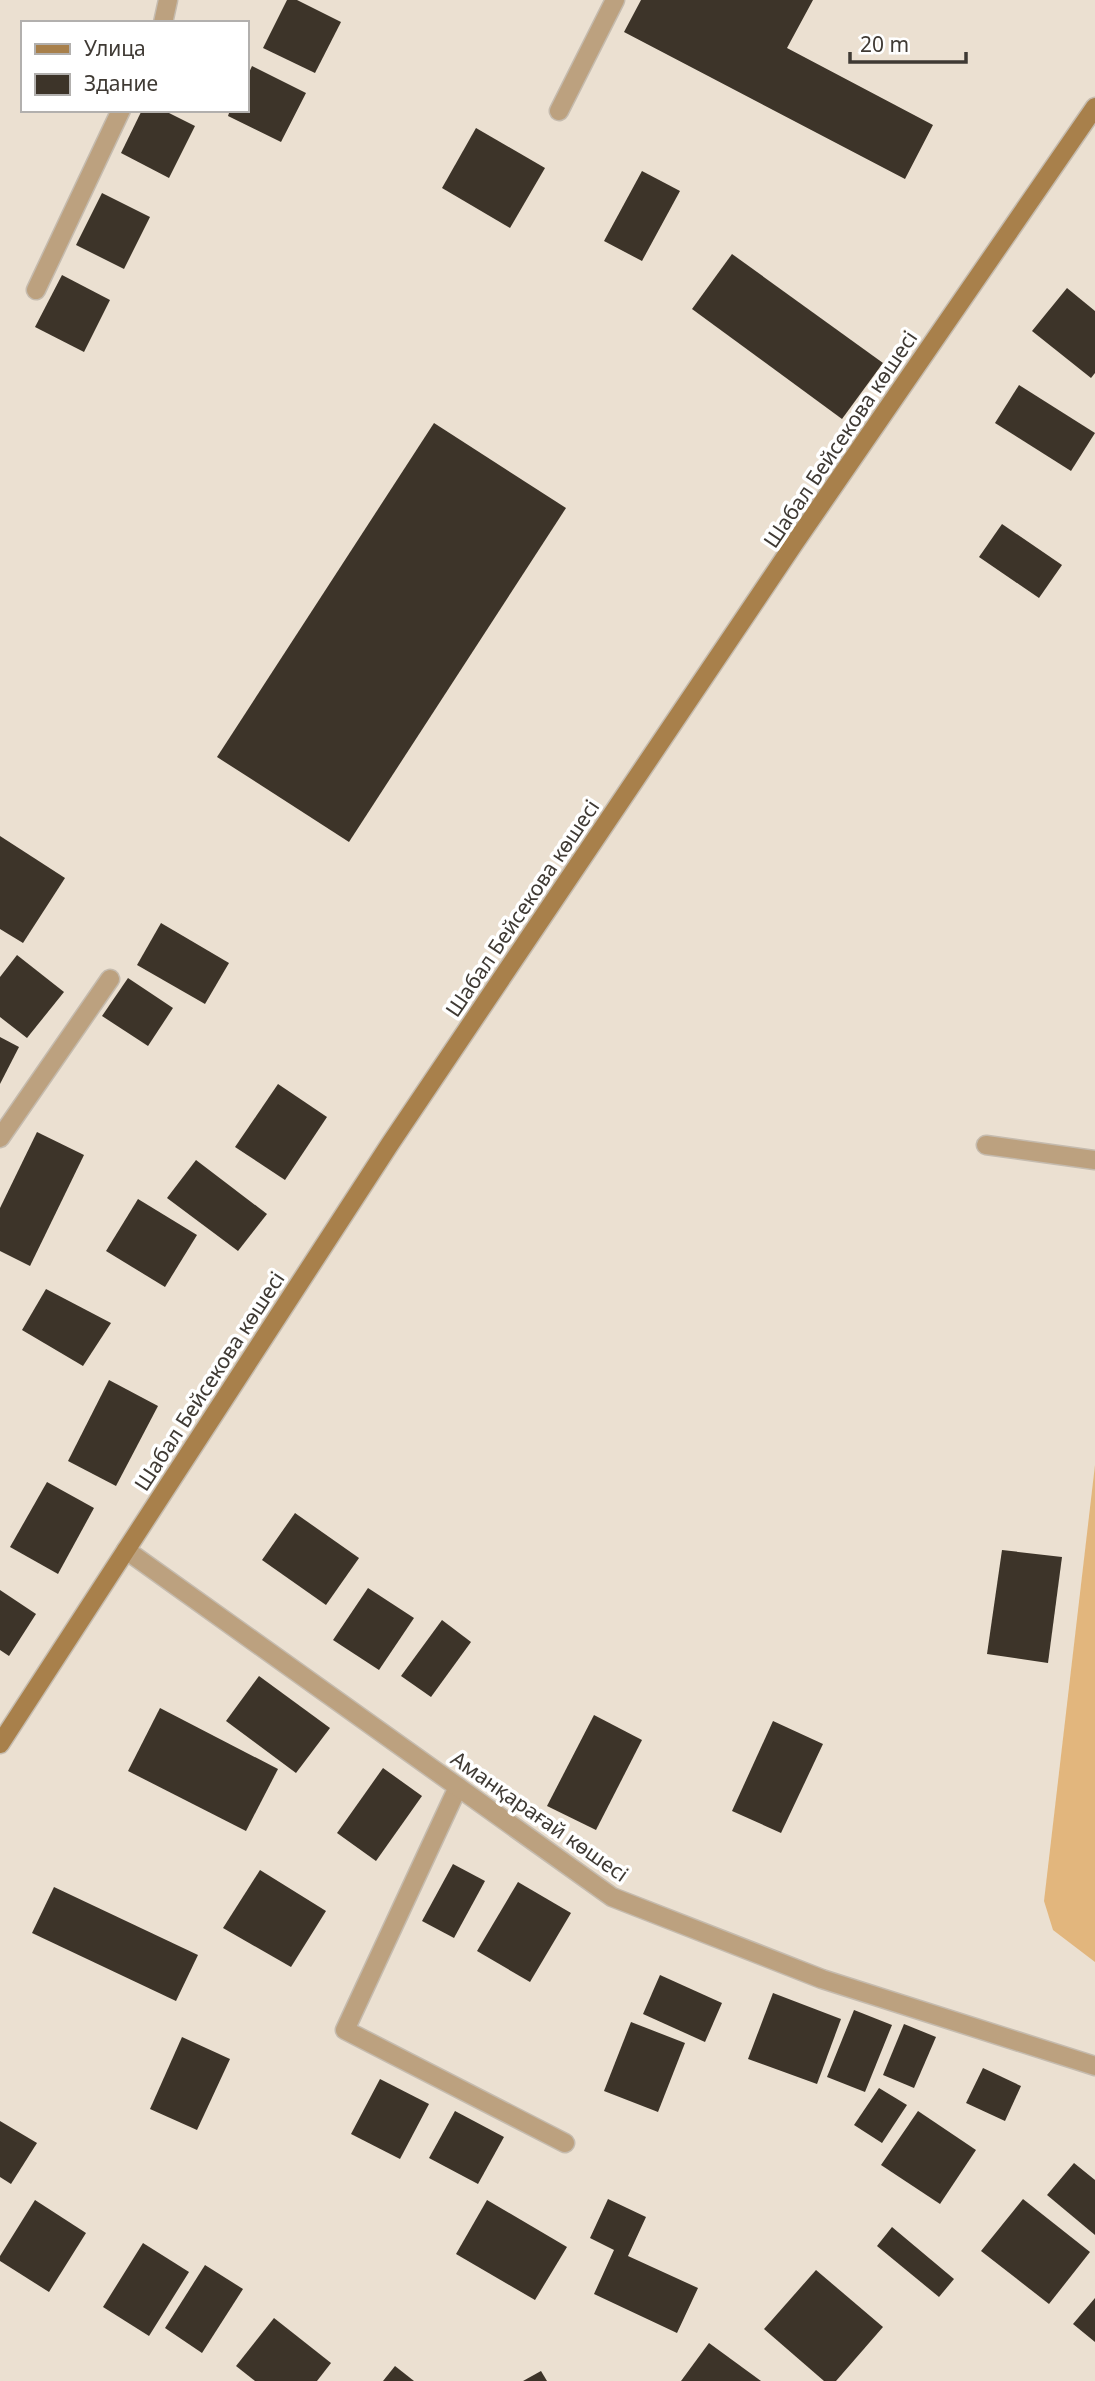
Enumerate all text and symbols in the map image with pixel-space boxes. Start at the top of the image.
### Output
legend [21,21,248,112]
scale bar [850,21,965,65]
text: 20 m [860,30,909,58]
text: Улица [84,34,146,62]
text: Здание [84,69,158,97]
street label: Шабал Бейсекова көшесі [757,325,923,553]
street label: Шабал Бейсекова көшесі [439,794,605,1022]
street label: Шабал Бейсекова көшесі [127,1266,291,1496]
street label: Аманқарағай көшесі [446,1744,634,1888]

